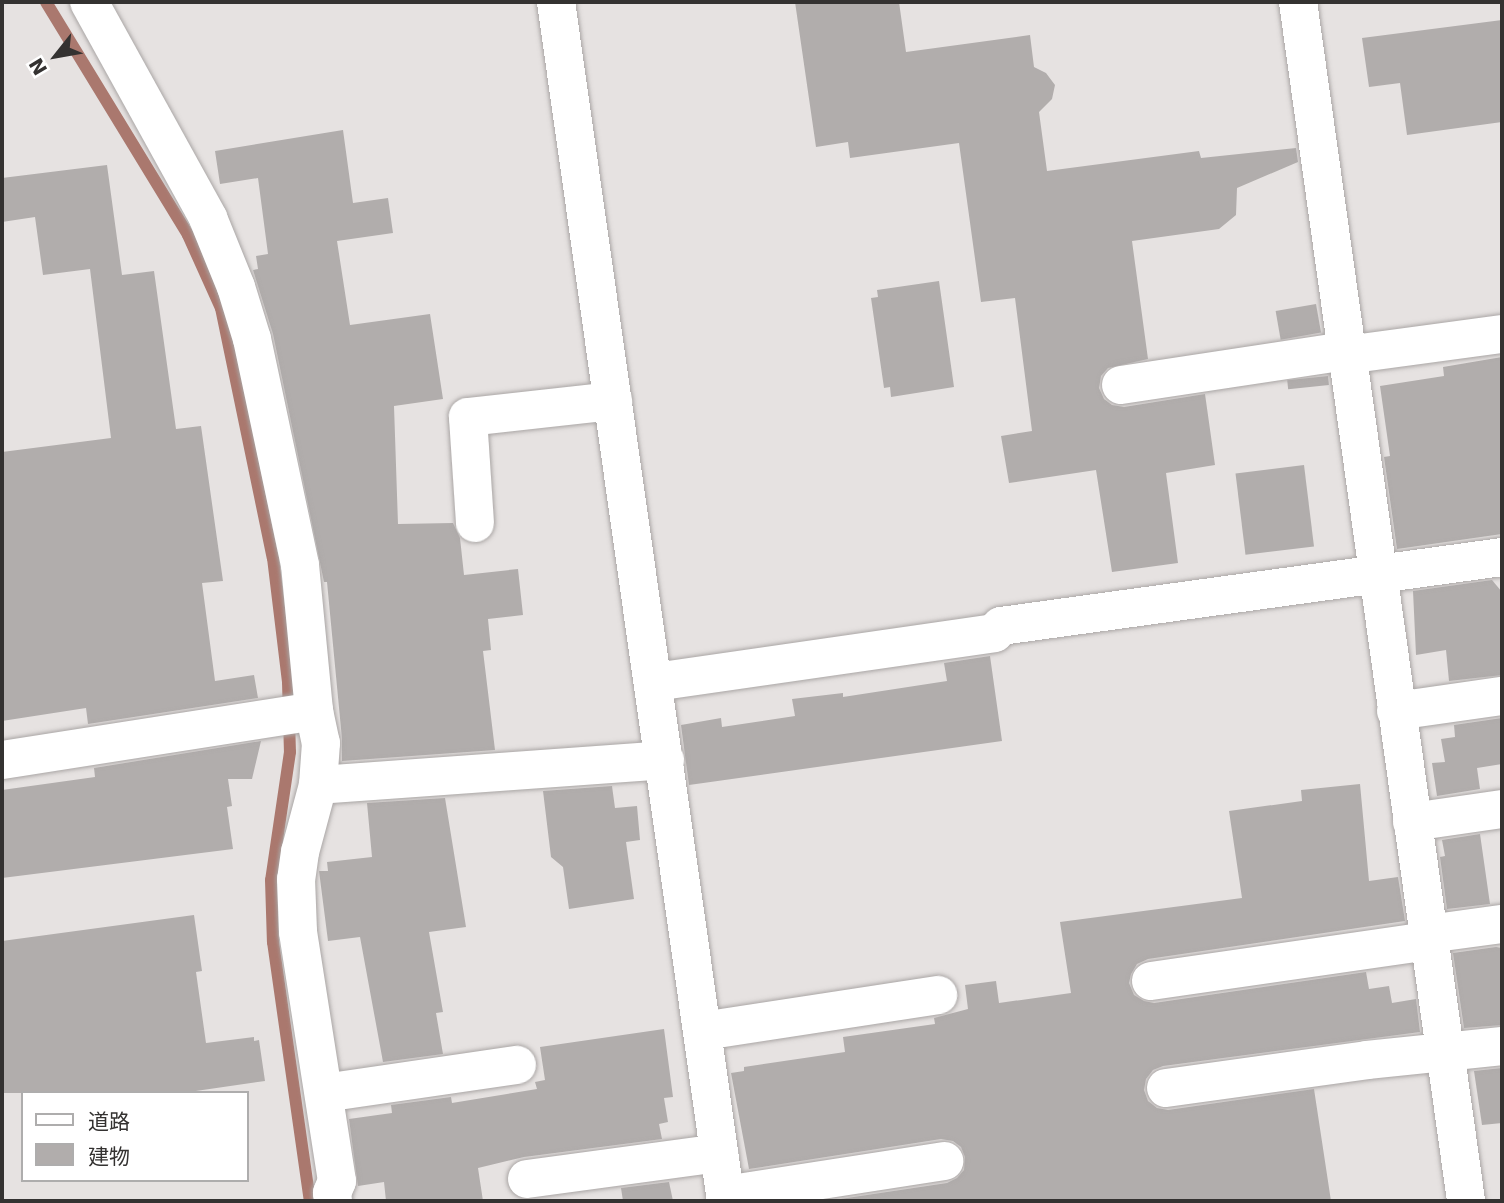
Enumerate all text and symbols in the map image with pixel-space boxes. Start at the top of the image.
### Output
north arrow [21,21,91,91]
text: N [24,54,52,79]
legend [21,1091,248,1182]
text: 道路 [88,1110,130,1134]
text: 建物 [88,1145,130,1169]

